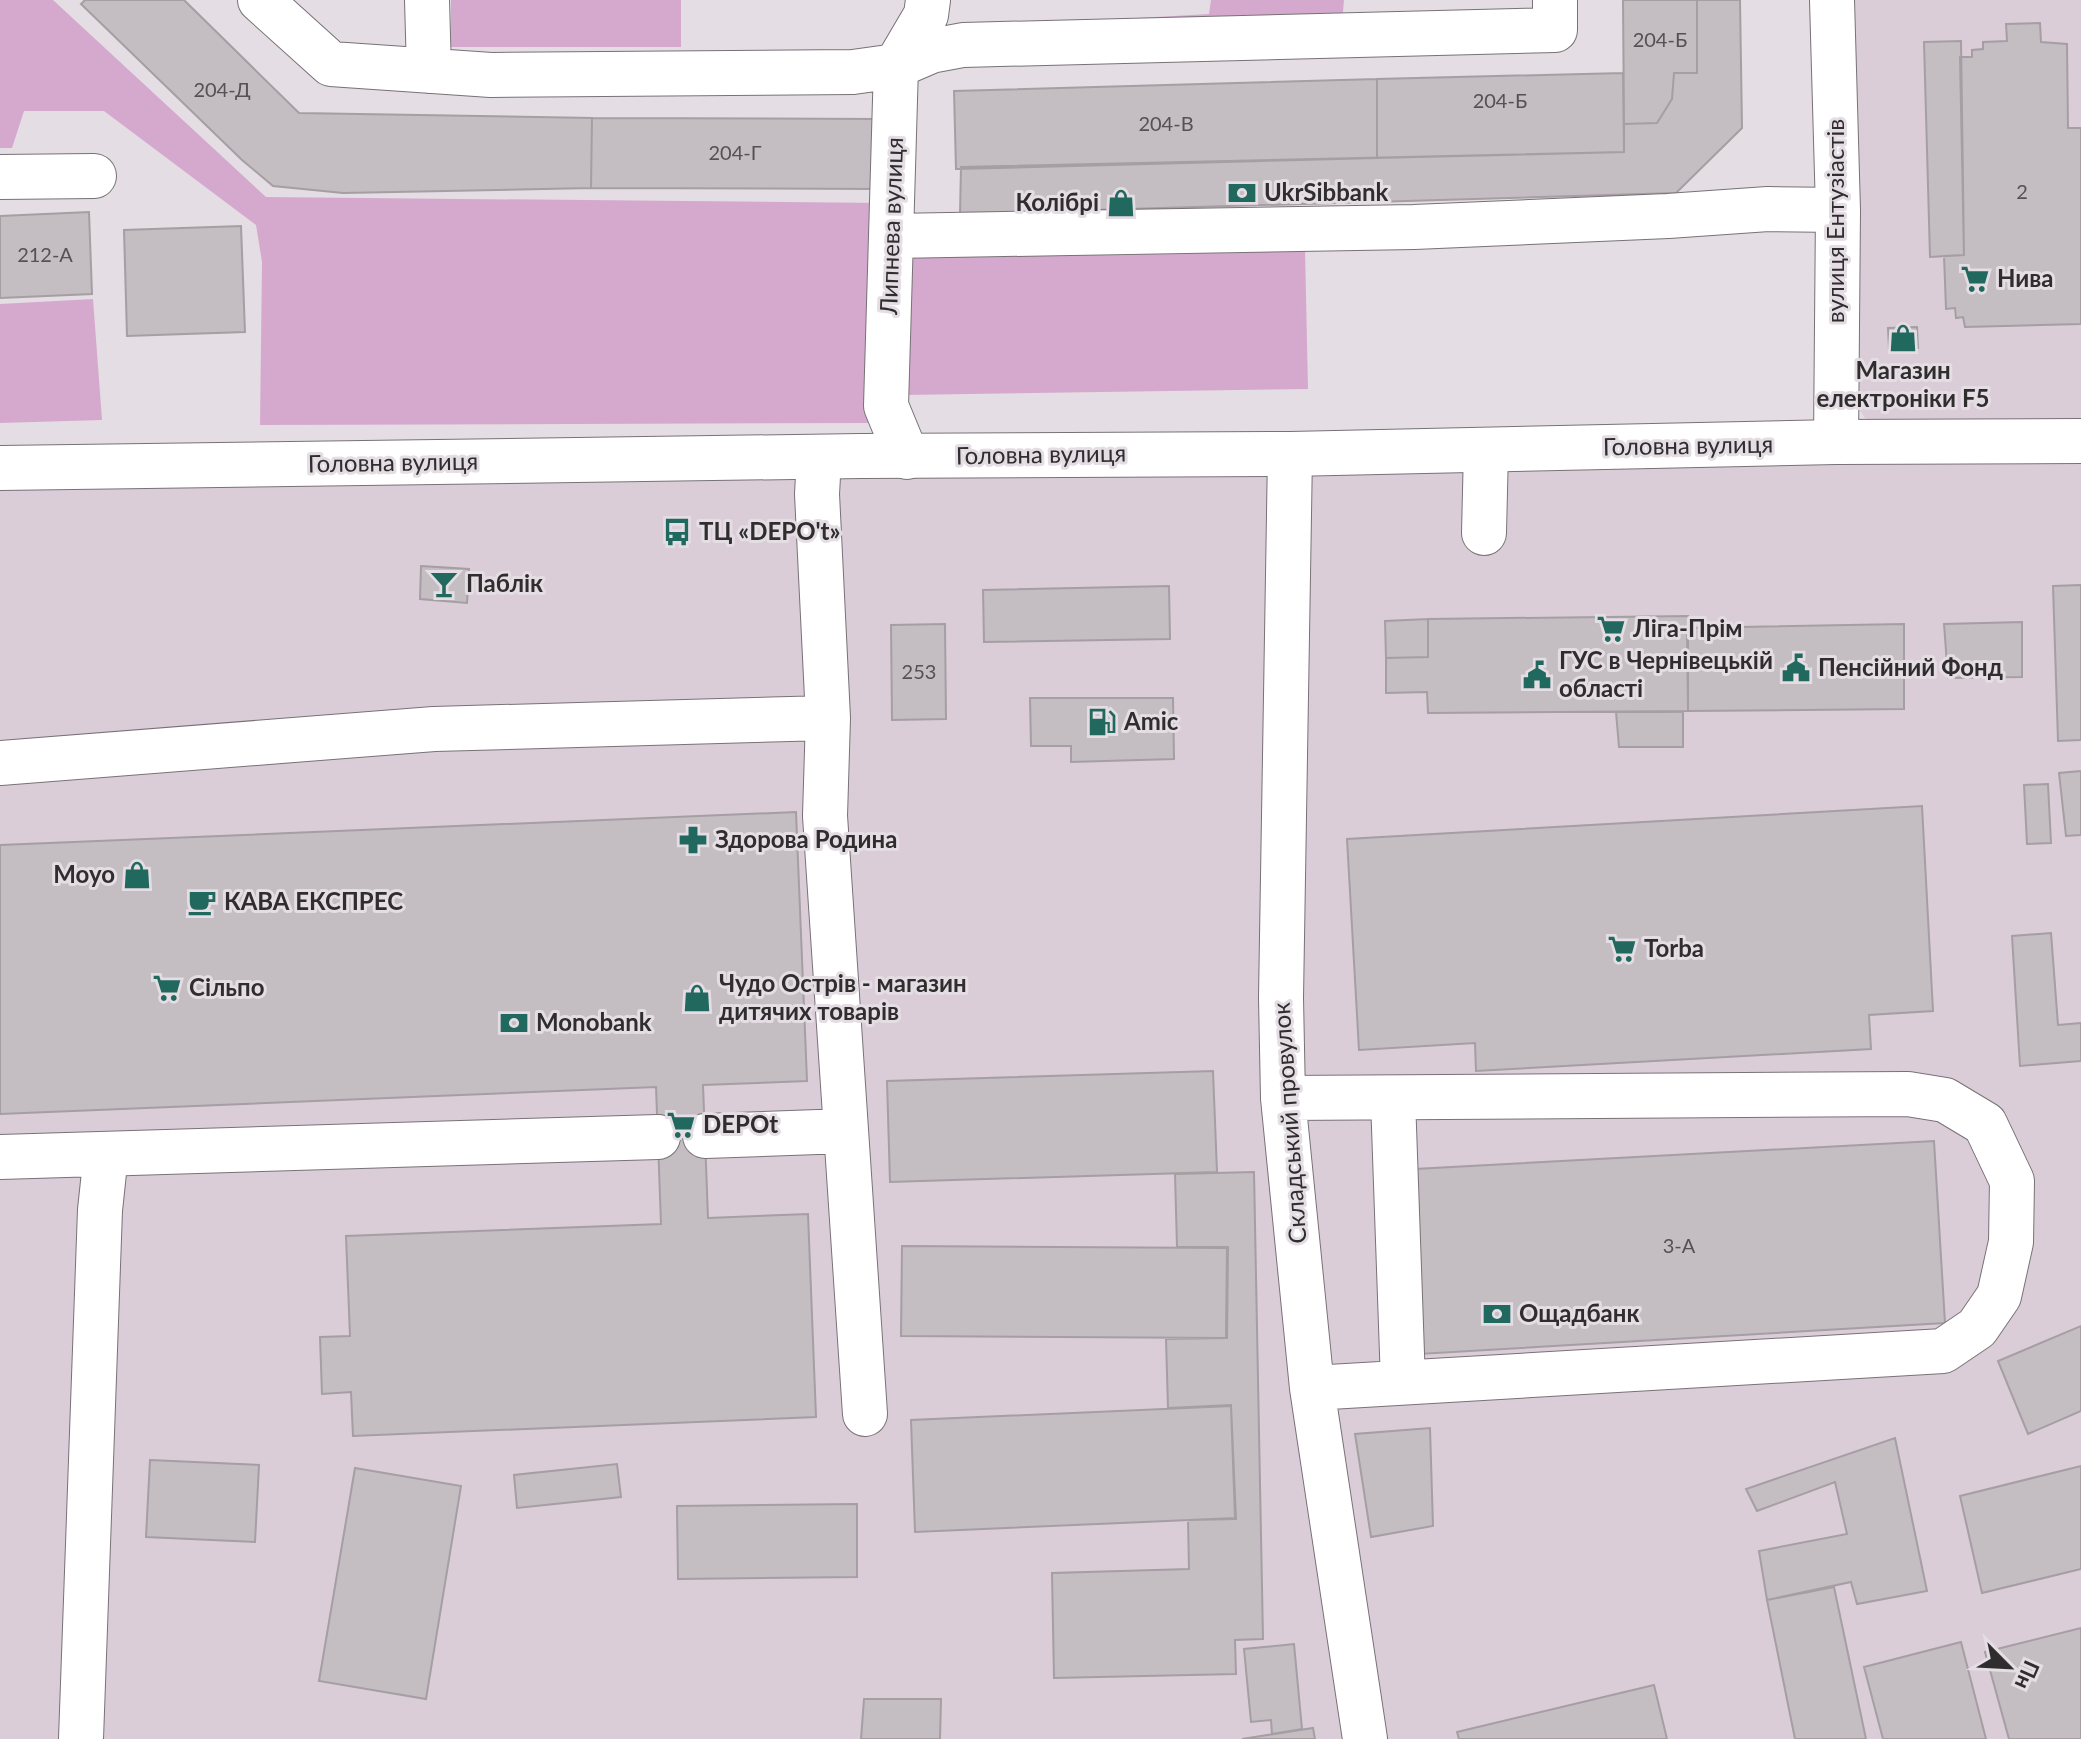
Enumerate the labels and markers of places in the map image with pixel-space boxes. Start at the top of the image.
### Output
place label: UkrSibbank [1264,177,1389,206]
bank icon: UkrSibbank [1227,178,1257,208]
place label: Колібрі [1015,187,1099,216]
shop icon: Колібрі [1106,188,1136,218]
place label: Нива [1997,263,2054,292]
supermarket icon: Нива [1960,264,1990,294]
shop icon: Магазин електроніки F5 [1888,323,1918,353]
place label: Магазин електроніки F5 [1817,355,1989,412]
place label: ТЦ «DEPO't» [699,516,840,545]
bus stop icon: ТЦ «DEPO't» [662,517,692,547]
place label: Паблік [466,568,543,597]
bar icon: Паблік [429,569,459,599]
place label: Ліга-Прім [1632,613,1743,642]
supermarket icon: Ліга-Прім [1596,614,1626,644]
place label: ГУС в Чернівецькій області [1559,645,1773,702]
place label: Пенсійний Фонд [1818,652,2003,681]
public building icon: Пенсійний Фонд [1781,653,1811,683]
public building icon: ГУС в Чернівецькій області [1522,660,1552,690]
place label: Amic [1123,706,1179,735]
fuel station icon: Amic [1087,707,1117,737]
place label: Здорова Родина [715,824,897,853]
pharmacy icon: Здорова Родина [678,825,708,855]
place label: Moyo [53,859,115,888]
shop icon: Moyo [122,860,152,890]
place label: КАВА ЕКСПРЕС [224,886,403,915]
cafe icon: КАВА ЕКСПРЕС [187,887,217,917]
place label: Torba [1644,933,1704,962]
supermarket icon: Torba [1607,934,1637,964]
place label: Чудо Острів - магазин дитячих товарів [719,968,967,1025]
place label: Сільпо [189,972,264,1001]
supermarket icon: Сільпо [152,973,182,1003]
shop icon: Чудо Острів - магазин дитячих товарів [682,983,712,1013]
place label: Monobank [536,1007,652,1036]
bank icon: Monobank [499,1008,529,1038]
place label: DEPOt [703,1109,778,1138]
supermarket icon: DEPOt [666,1110,696,1140]
place label: Ощадбанк [1519,1298,1639,1327]
bank icon: Ощадбанк [1482,1299,1512,1329]

